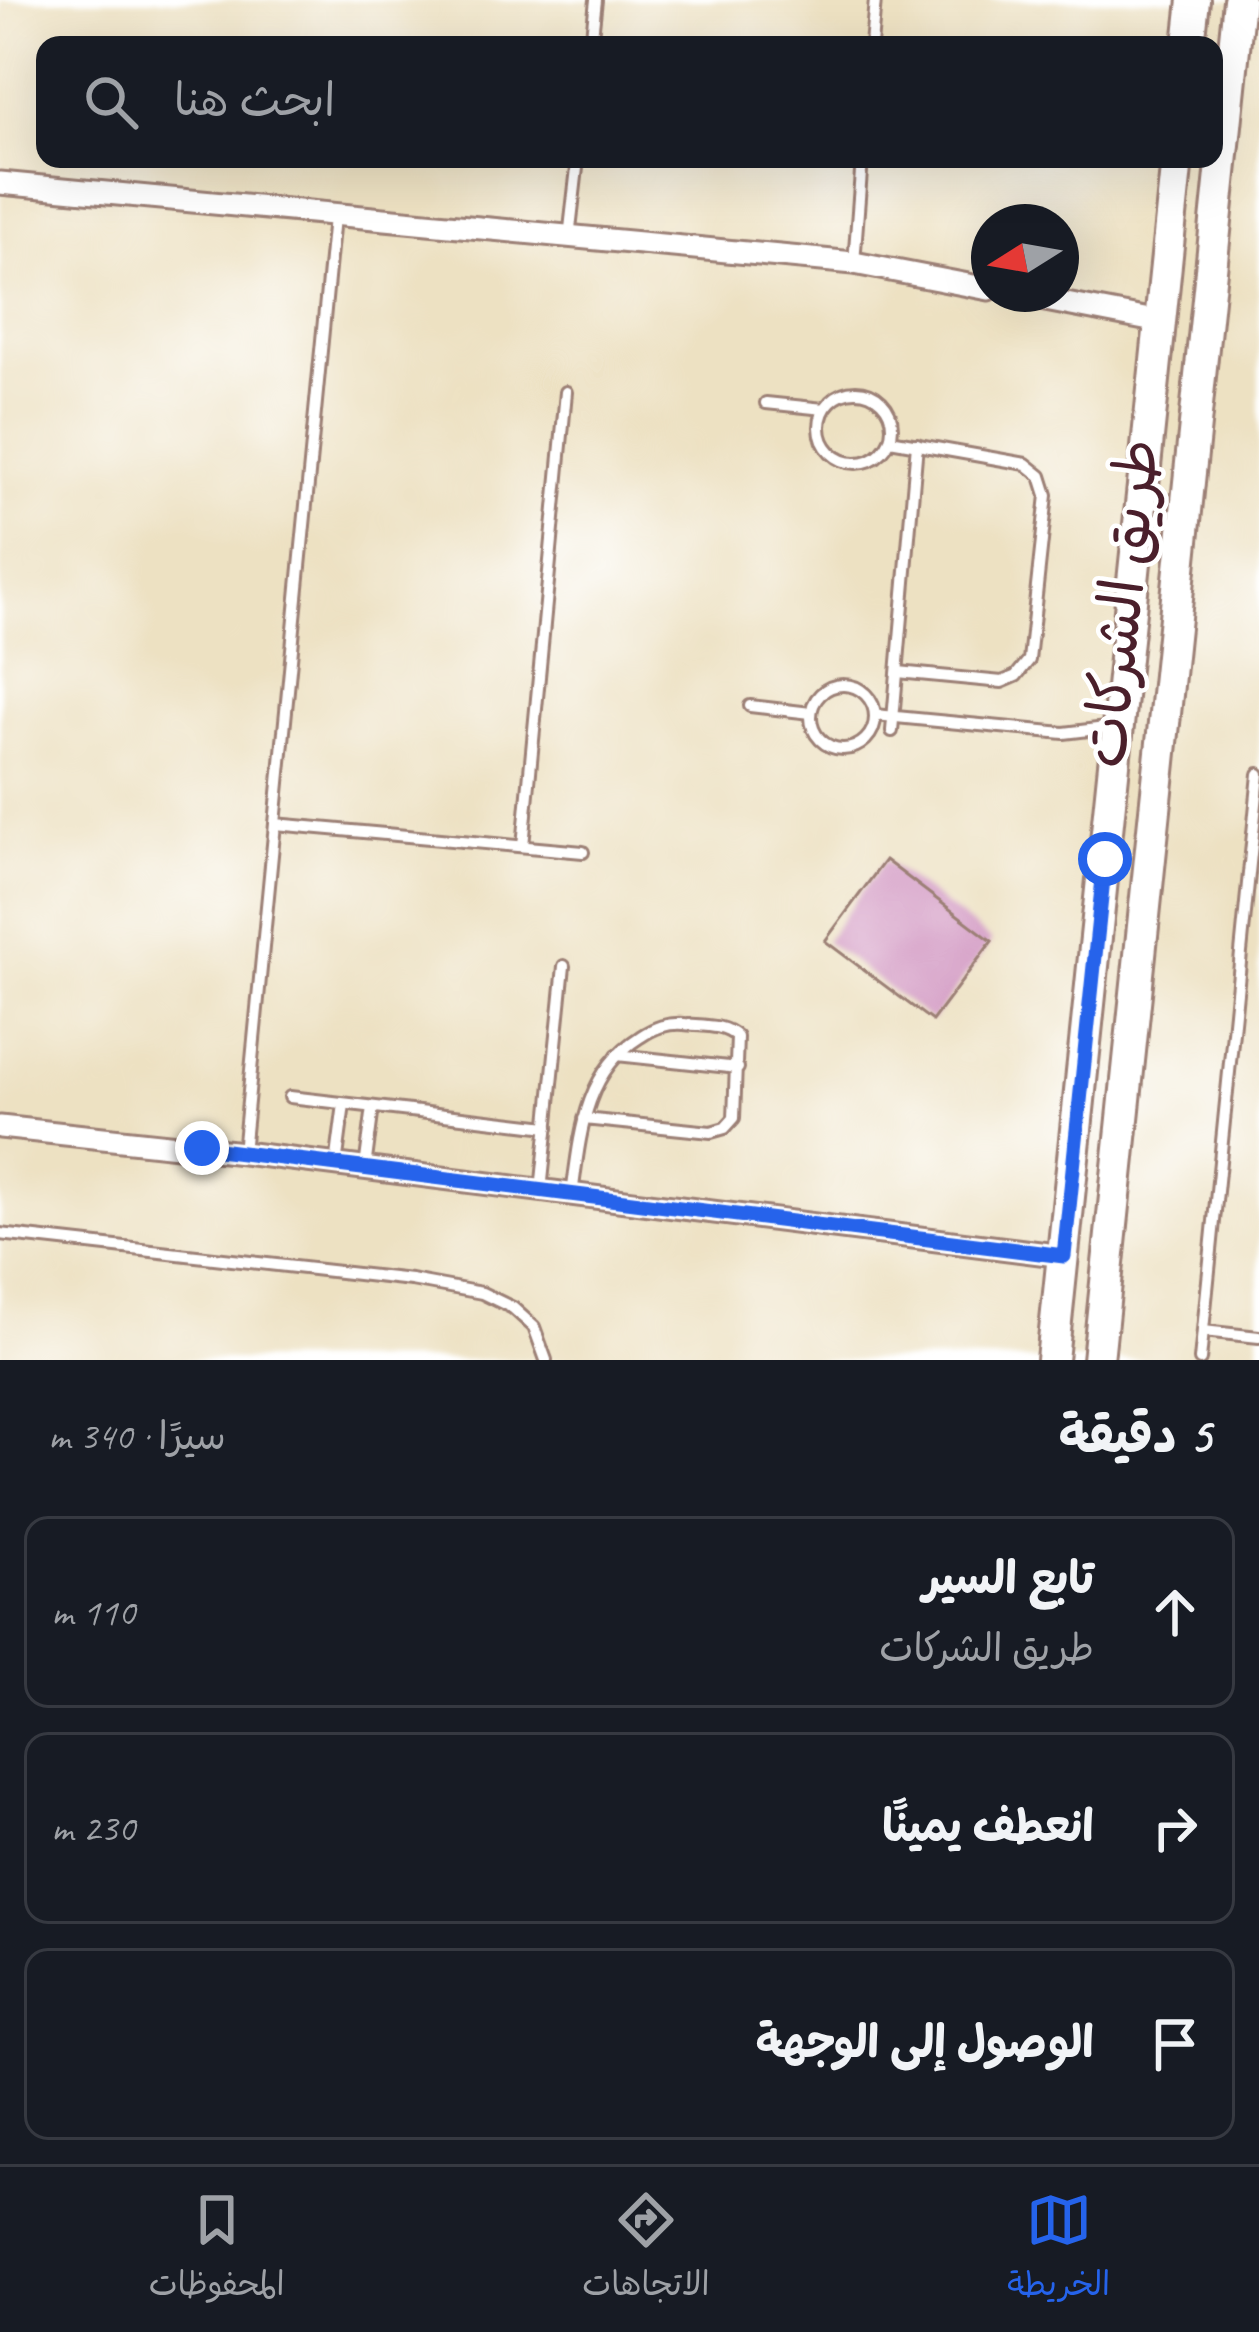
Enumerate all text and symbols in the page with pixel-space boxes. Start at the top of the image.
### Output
search box [36,36,1223,168]
icon: search [78,69,144,135]
text: ابحث هنا [174,72,335,129]
north arrow [971,204,1079,312]
street label: طريق الشركات [1066,435,1176,771]
route start [1078,832,1132,886]
route end [175,1121,229,1175]
text: 5 دقيقة [1059,1403,1211,1467]
text: سيرًا · 340 m [48,1412,226,1461]
text: تابع السير [923,1550,1094,1607]
icon: ahead [1142,1579,1208,1645]
text: 110 m [51,1588,135,1637]
text: طريق الشركات [879,1624,1094,1673]
icon: right [1142,1795,1208,1861]
text: انعطف يمينًا [882,1798,1094,1855]
text: 230 m [51,1804,135,1853]
icon: arrive [1142,2011,1208,2077]
text: الوصول إلى الوجهة [756,2014,1094,2071]
tab: المحفوظات [149,2187,285,2313]
tab: الاتجاهات [582,2187,710,2313]
tab: الخريطة [1007,2187,1110,2313]

